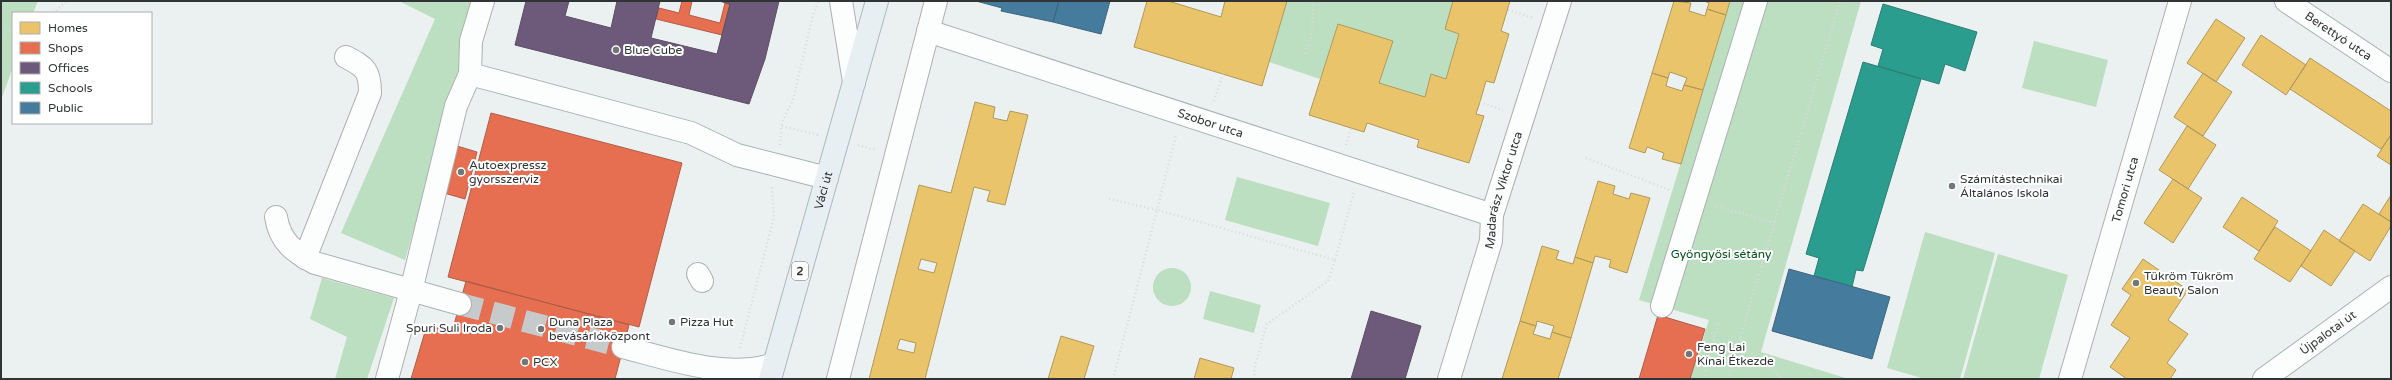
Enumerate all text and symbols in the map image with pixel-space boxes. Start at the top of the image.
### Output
street label: Berettyó utca [2302,9,2374,63]
legend [12,12,152,124]
text: Homes [48,21,88,35]
text: Shops [48,41,83,55]
place label: Blue Cube [624,43,683,57]
marker: Blue Cube [611,45,621,55]
text: Offices [48,61,89,75]
text: Schools [48,81,93,95]
text: Public [48,101,83,115]
street label: Szobor utca [1176,106,1245,140]
street label: Madarász Viktor utca [1482,130,1525,251]
street label: Tomori utca [2109,155,2141,224]
place label: Autoexpressz gyorsszerviz [469,158,546,186]
marker: Autoexpressz gyorsszerviz [456,167,466,177]
street label: Váci út [811,169,836,211]
place label: Számítástechnikai Általános Iskola [1960,172,2063,200]
marker: Számítástechnikai Általános Iskola [1947,181,1957,191]
park label: Gyöngyösi sétány [1671,247,1772,261]
road number: 2 [792,262,808,280]
place label: Tükröm Tükröm Beauty Salon [2144,269,2233,297]
marker: Tükröm Tükröm Beauty Salon [2131,278,2141,288]
street label: Újpalotai út [2297,307,2359,358]
place label: Duna Plaza bevásárlóközpont [549,315,650,343]
place label: Pizza Hut [680,315,734,329]
marker: Pizza Hut [667,317,677,327]
place label: Spuri Suli Iroda [406,321,492,335]
marker: Spuri Suli Iroda [495,323,505,333]
marker: Duna Plaza bevásárlóközpont [536,324,546,334]
place label: Feng Lai Kínai Étkezde [1697,340,1774,368]
marker: Feng Lai Kínai Étkezde [1684,349,1694,359]
place label: PCX [533,355,557,369]
marker: PCX [520,357,530,367]

